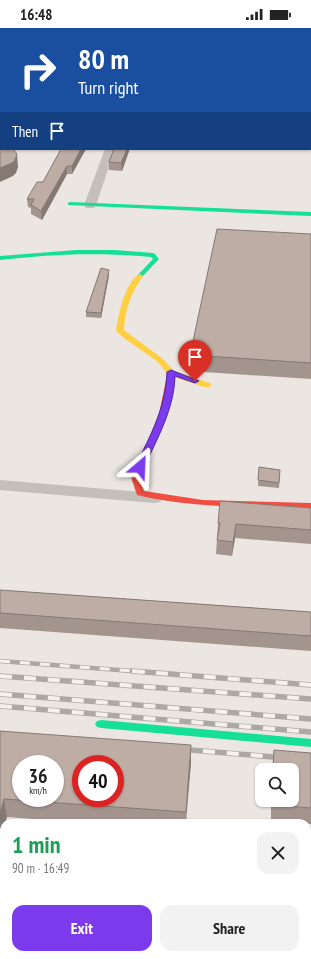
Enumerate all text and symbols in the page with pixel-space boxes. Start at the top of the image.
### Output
text: 16:48 [20,5,52,24]
text: 80 m [78,40,129,77]
icon: right [12,44,64,96]
text: Turn right [78,76,138,99]
icon: arrive [46,120,68,142]
text: Then [12,122,38,141]
pin [178,340,212,381]
icon: arrive [184,346,206,368]
position arrow [119,446,161,488]
speed limit sign: 40 [72,755,124,807]
text: 36 [28,763,48,789]
map controls [255,763,299,807]
button: search [255,763,299,807]
text: km/h [29,784,47,797]
text: 1 min [12,829,60,860]
button: close [257,832,299,874]
text: 90 m · 16:49 [12,860,69,877]
button: Exit [12,905,152,951]
button: Share [160,905,299,951]

